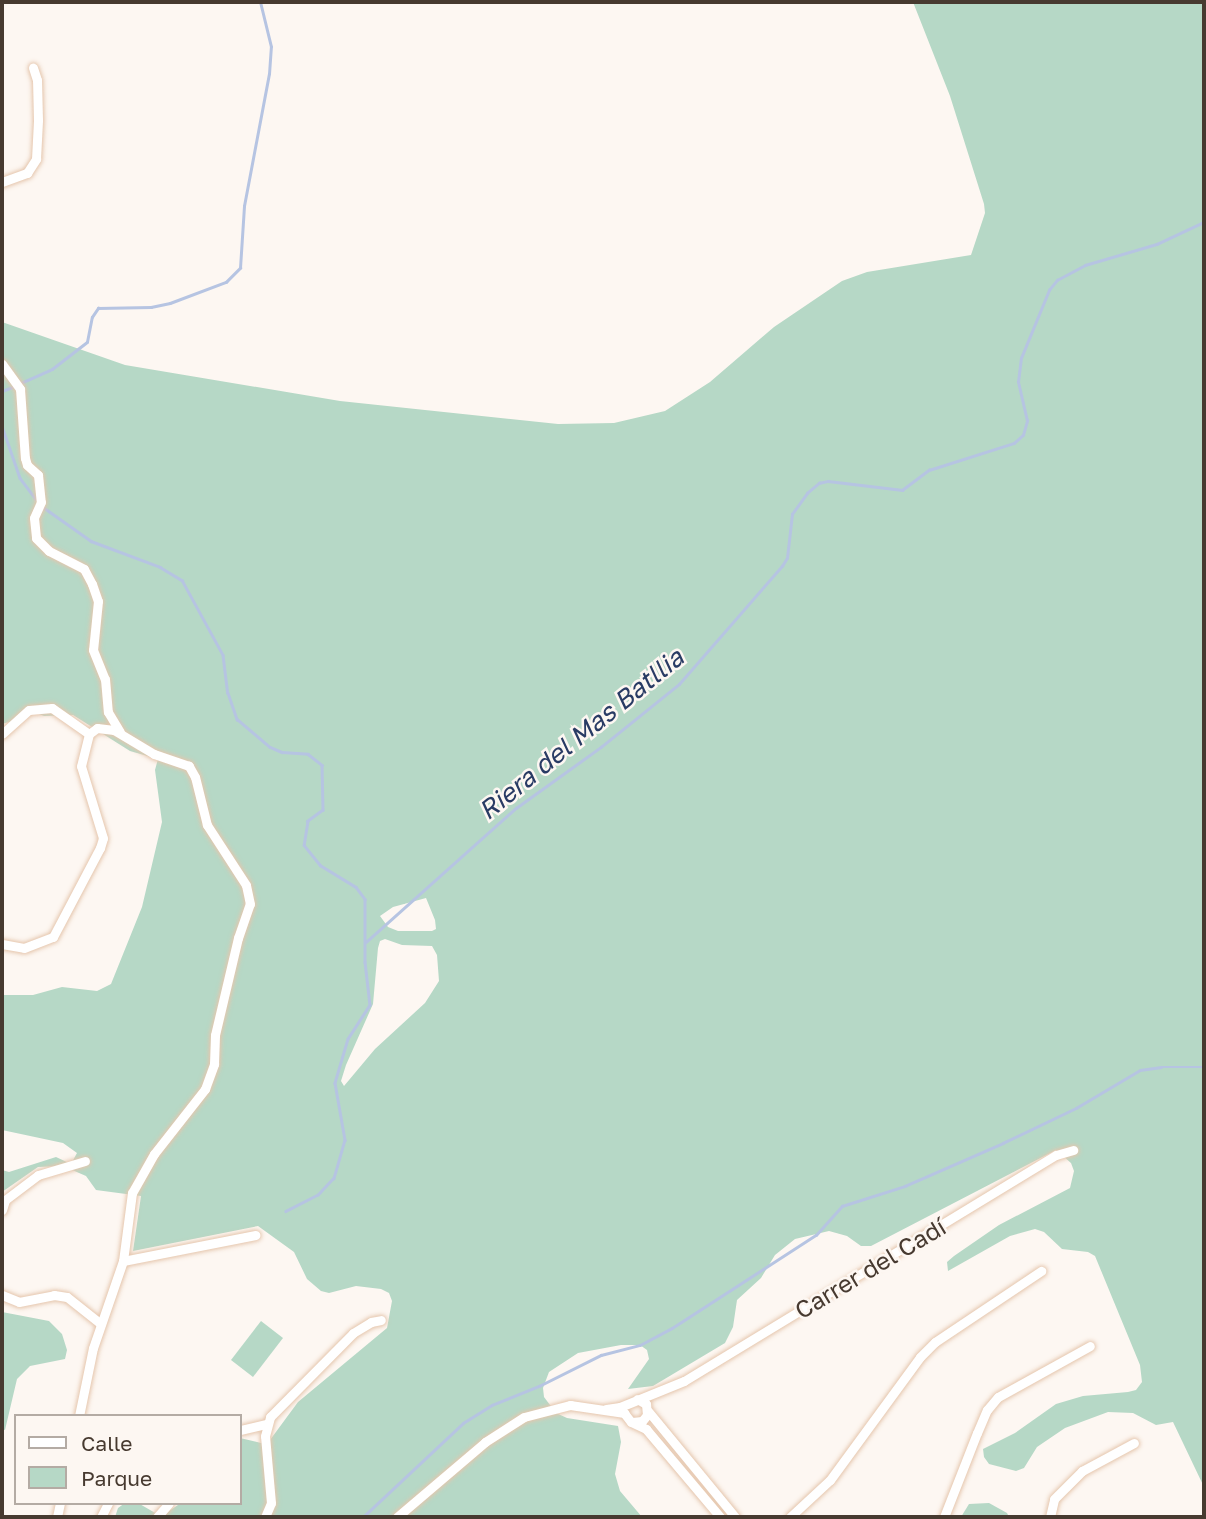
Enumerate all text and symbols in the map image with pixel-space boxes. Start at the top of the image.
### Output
water label: Riera del Mas Batllia [472,642,690,826]
street label: Carrer del Cadí [789,1212,951,1324]
legend [14,1414,242,1505]
text: Calle [81,1430,133,1456]
text: Parque [81,1465,152,1491]

